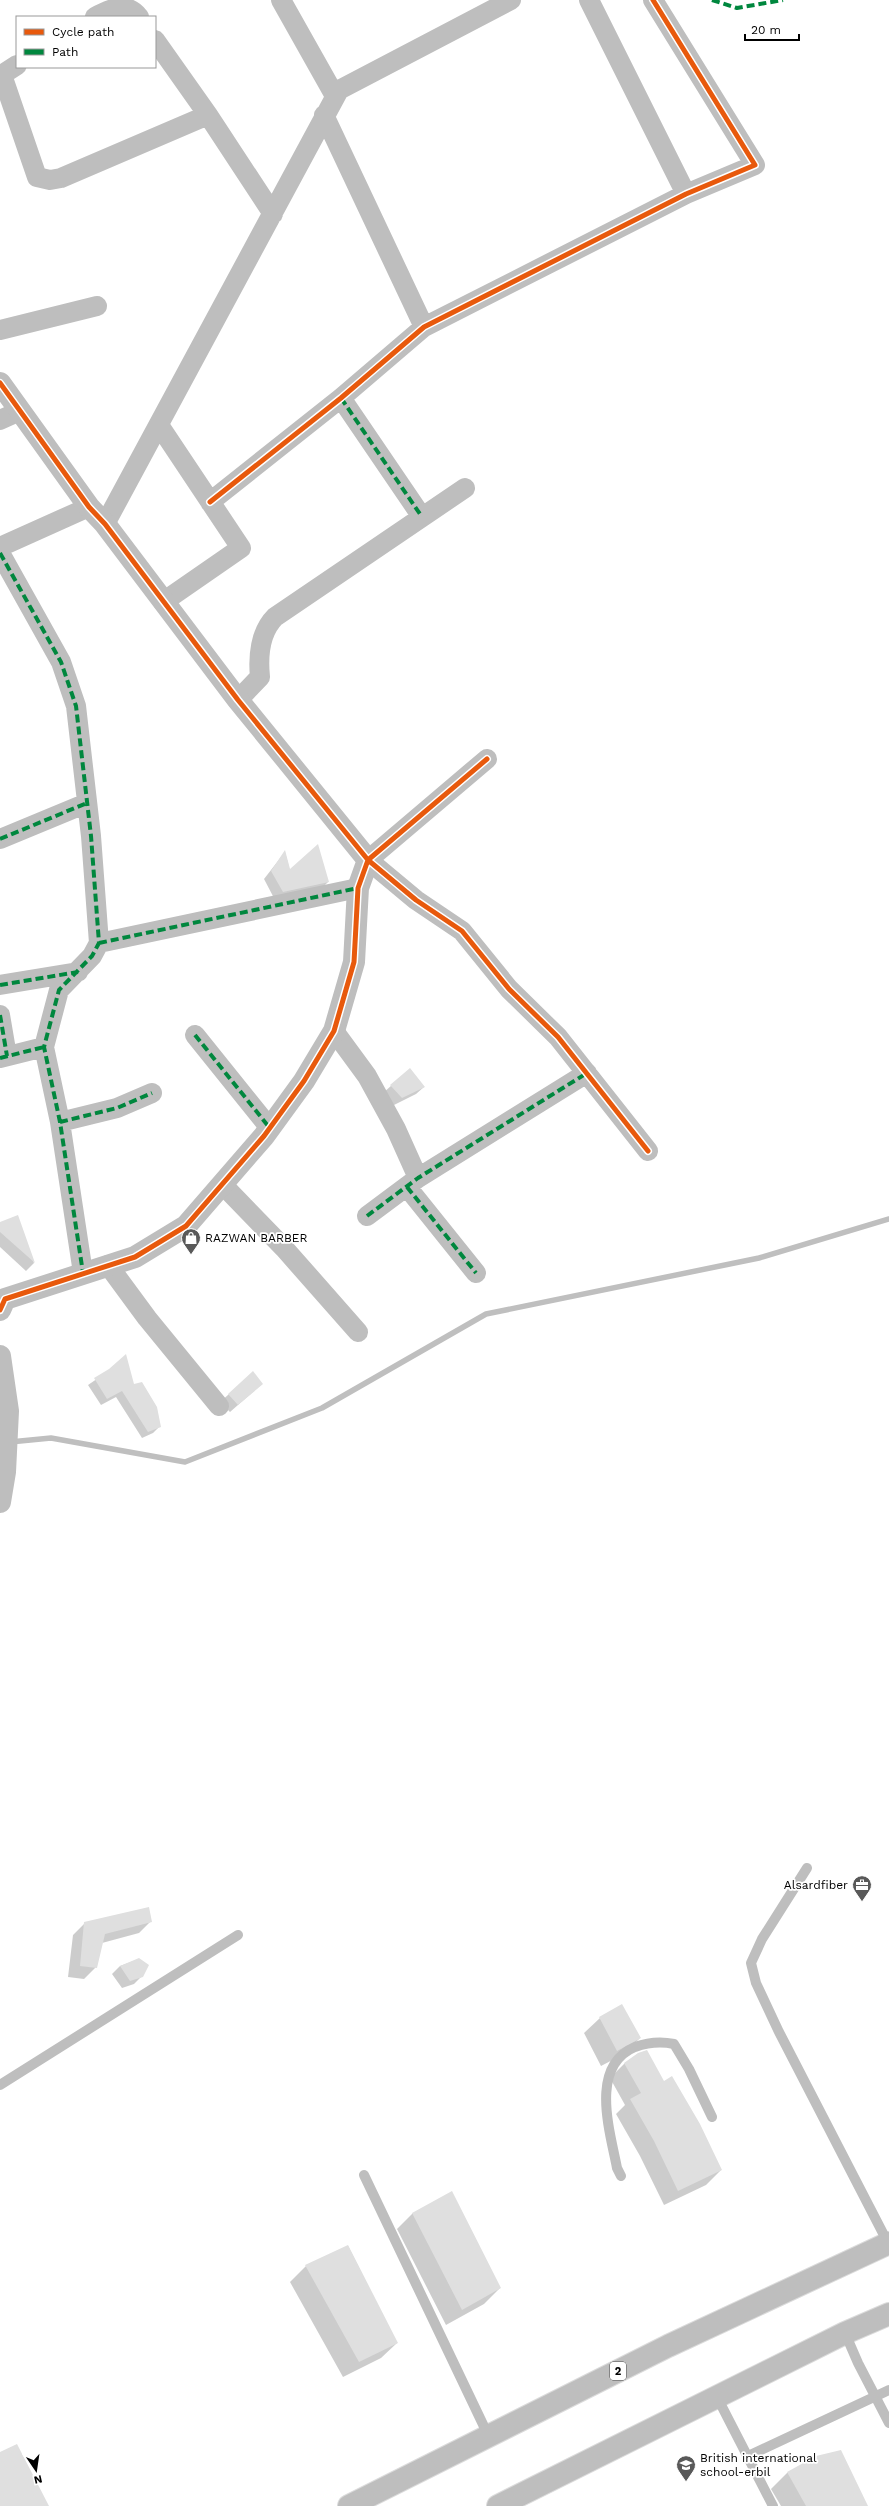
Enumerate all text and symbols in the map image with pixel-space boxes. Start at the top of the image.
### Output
legend [16,16,156,68]
scale bar [745,16,799,42]
text: 20 m [751,23,781,37]
text: Cycle path [52,25,114,39]
text: Path [52,45,78,59]
shop icon: RAZWAN BARBER [180,1227,202,1255]
place label: RAZWAN BARBER [205,1231,307,1245]
office icon: Alsardfiber [851,1874,873,1902]
place label: Alsardfiber [784,1878,848,1892]
road number: 2 [610,2362,626,2380]
north arrow [16,2450,56,2490]
place label: British international school-erbil [700,2451,817,2479]
school or university icon: British international school-erbil [675,2454,697,2482]
text: N [33,2472,44,2487]

